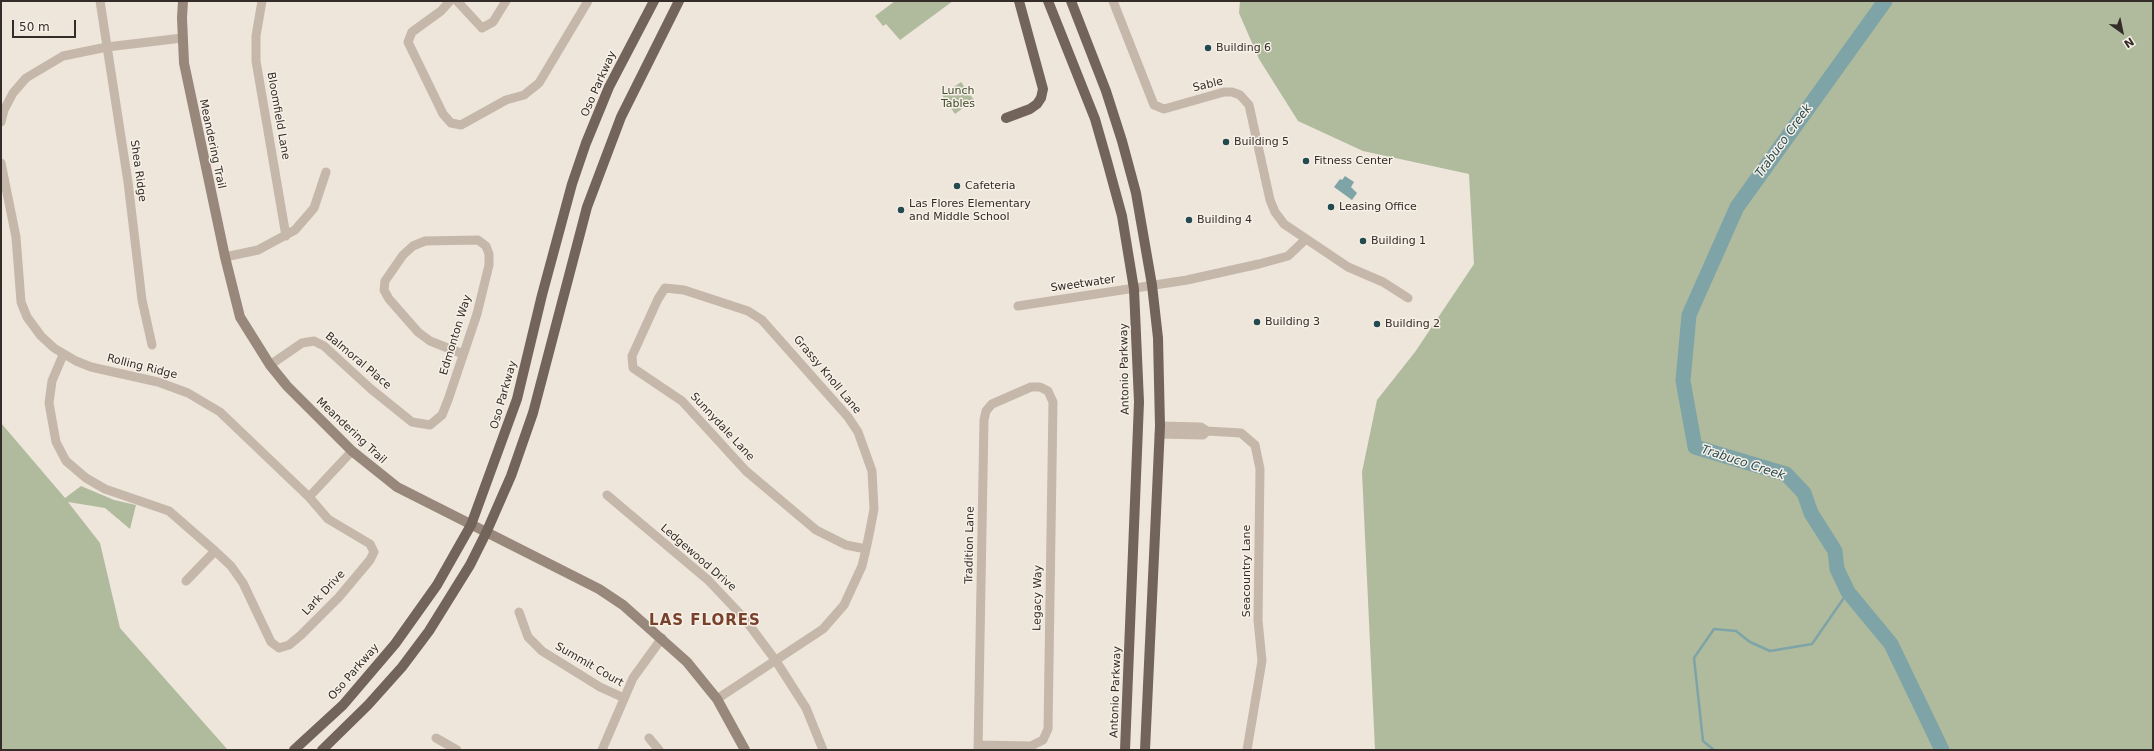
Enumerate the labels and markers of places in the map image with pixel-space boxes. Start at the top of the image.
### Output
place label: Building 6 [1216,41,1271,55]
marker: Building 6 [1203,43,1213,53]
place label: Building 5 [1234,135,1289,149]
marker: Building 5 [1221,137,1231,147]
place label: Fitness Center [1314,154,1393,168]
marker: Fitness Center [1301,156,1311,166]
place label: Cafeteria [965,179,1015,193]
marker: Cafeteria [952,181,962,191]
place label: Las Flores Elementary and Middle School [909,197,1031,223]
place label: Leasing Office [1339,200,1417,214]
marker: Leasing Office [1326,202,1336,212]
marker: Las Flores Elementary and Middle School [896,205,906,215]
place label: Building 4 [1197,213,1252,227]
marker: Building 4 [1184,215,1194,225]
place label: Building 1 [1371,234,1426,248]
marker: Building 1 [1358,236,1368,246]
place label: Building 3 [1265,315,1320,329]
marker: Building 3 [1252,317,1262,327]
place label: Building 2 [1385,317,1440,331]
marker: Building 2 [1372,319,1382,329]

